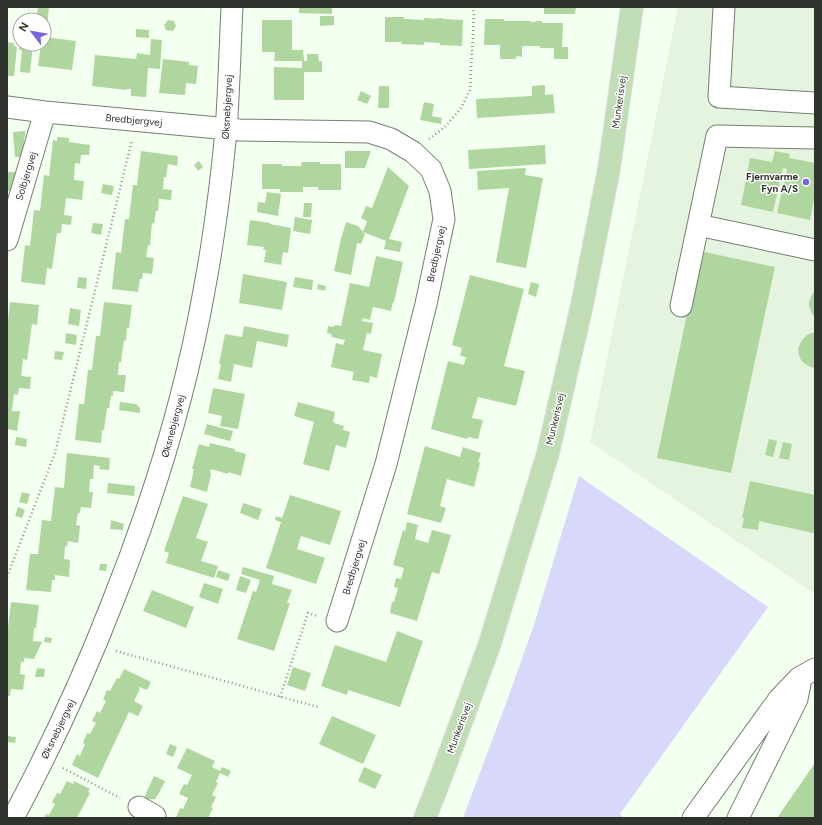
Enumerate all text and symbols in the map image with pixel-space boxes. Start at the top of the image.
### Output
north arrow [12,12,52,52]
text: N [16,20,32,34]
street label: Øksnebjergvej [219,74,235,140]
street label: Munkerisvej [609,74,629,129]
street label: Bredbjergvej [105,111,163,129]
street label: Solbjergvej [12,150,40,202]
place label: Fjernvarme Fyn A/S [746,170,798,195]
marker: Fjernvarme Fyn A/S [801,177,811,187]
street label: Bredbjergvej [424,224,448,283]
street label: Munkerisvej [543,391,567,446]
street label: Øksnebjergvej [158,393,188,459]
street label: Bredbjergvej [339,537,369,596]
street label: Øksnebjergvej [38,697,78,761]
street label: Munkerisvej [444,700,474,755]

